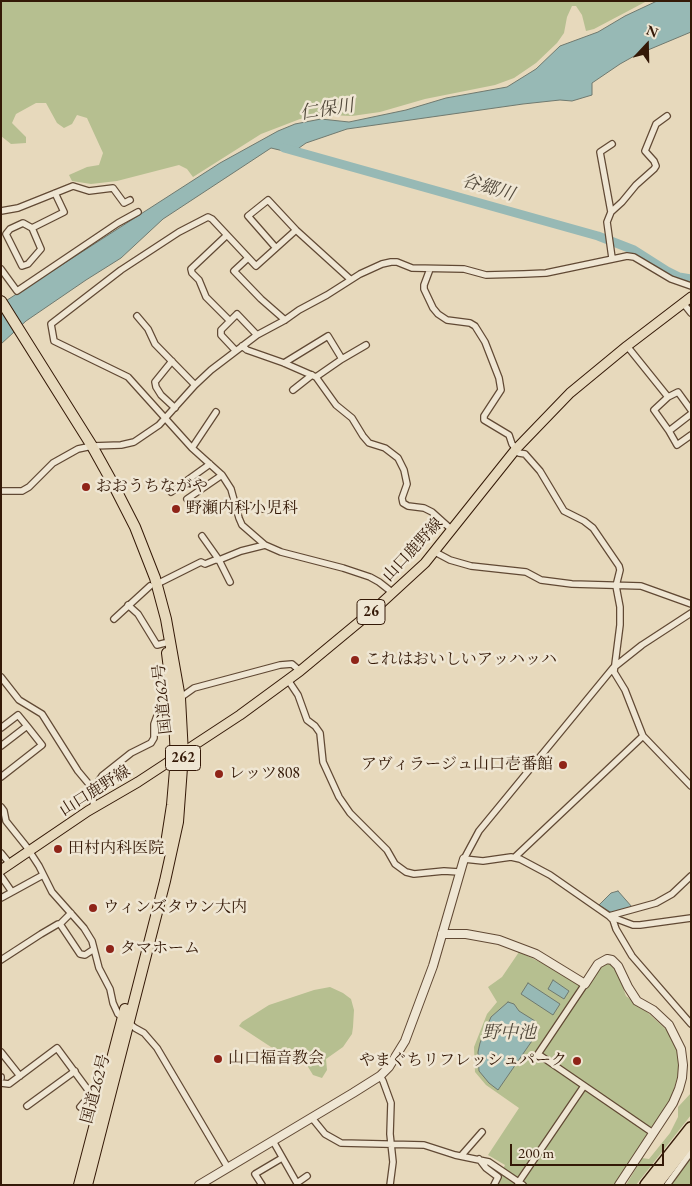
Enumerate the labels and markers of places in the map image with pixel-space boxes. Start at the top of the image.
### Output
place label: おおうちながや [96,477,208,497]
marker: おおうちながや [80,481,92,493]
place label: 野瀬内科小児科 [186,499,298,519]
marker: 野瀬内科小児科 [170,503,182,515]
place label: これはおいしいアッハッハ [365,650,557,670]
marker: これはおいしいアッハッハ [349,654,361,666]
place label: アヴィラージュ山口壱番館 [361,755,553,775]
marker: アヴィラージュ山口壱番館 [557,759,569,771]
place label: レッツ808 [229,764,300,784]
marker: レッツ808 [213,768,225,780]
place label: 田村内科医院 [68,839,164,859]
marker: 田村内科医院 [52,843,64,855]
place label: ウィンズタウン大内 [103,898,247,918]
marker: ウィンズタウン大内 [87,902,99,914]
place label: タマホーム [120,939,200,959]
marker: タマホーム [104,943,116,955]
place label: 山口福音教会 [228,1049,324,1069]
place label: やまぐちリフレッシュパーク [359,1051,567,1071]
marker: 山口福音教会 [212,1053,224,1065]
marker: やまぐちリフレッシュパーク [571,1055,583,1067]

